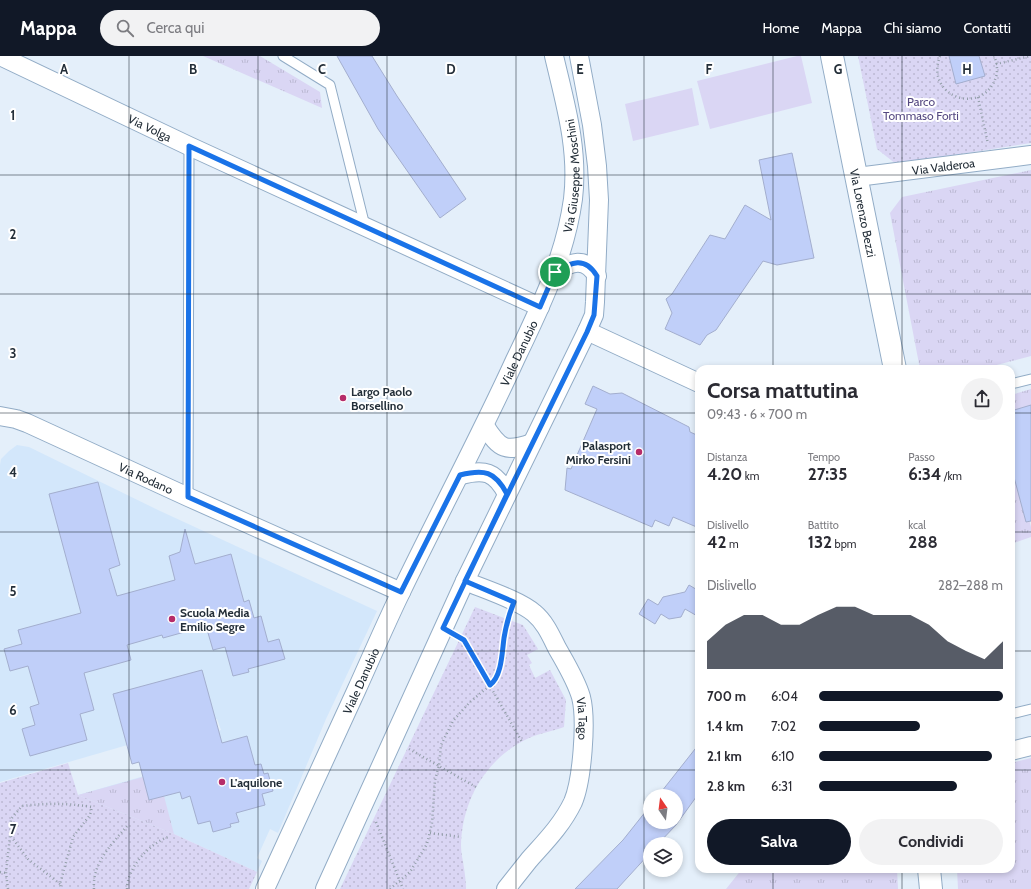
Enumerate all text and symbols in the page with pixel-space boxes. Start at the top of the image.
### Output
search box [100,10,380,46]
text: Mappa [20,17,76,40]
icon: search [114,17,136,39]
text: Cerca qui [146,19,204,37]
text: Home [762,19,799,37]
text: Mappa [821,19,862,37]
text: Chi siamo [884,19,941,37]
text: Contatti [963,19,1011,37]
text: A [60,61,69,77]
text: B [189,61,197,77]
text: C [318,61,326,77]
text: D [446,61,456,77]
text: E [576,61,584,77]
text: F [706,61,713,77]
text: G [834,61,843,77]
text: H [962,61,972,77]
park label: Parco Tommaso Forti [883,94,959,123]
text: 1 [11,107,15,123]
street label: Via Volga [126,111,174,144]
street label: Via Giuseppe Moschini [559,118,582,234]
street label: Via Valderoa [911,155,976,177]
street label: Via Lorenzo Bezzi [847,167,880,258]
text: 2 [10,226,17,242]
pin [538,255,572,289]
icon: arrive [544,261,566,283]
street label: Viale Danubio [497,317,541,388]
text: 3 [9,345,17,361]
text: Corsa mattutina [707,377,858,404]
button: share [961,378,1003,420]
place label: Largo Paolo Borsellino [351,384,412,413]
marker: Largo Paolo Borsellino [338,393,348,403]
text: 09:43 · 6 × 700 m [707,406,807,422]
place label: Palasport Mirko Fersini [566,438,631,467]
marker: Palasport Mirko Fersini [634,447,644,457]
text: Distanza [707,450,747,464]
text: Tempo [808,450,840,464]
text: Passo [908,450,935,464]
street label: Via Rodano [116,459,176,497]
text: 4 [9,464,17,480]
text: 4.20 [707,464,742,484]
text: 27:35 [808,464,847,484]
text: 6:34 [908,464,941,484]
text: km [742,469,759,483]
text: /km [941,469,962,483]
text: Dislivello [707,518,749,532]
text: Battito [808,518,839,532]
text: kcal [908,518,926,532]
text: 42 [707,532,727,552]
text: 132 [808,532,832,552]
text: 288 [908,532,938,552]
text: m [727,537,739,551]
text: bpm [832,537,856,551]
text: Dislivello [707,577,756,593]
text: 282–288 m [938,577,1003,593]
text: 5 [10,583,17,599]
place label: Scuola Media Emilio Segre [180,605,249,634]
marker: Scuola Media Emilio Segre [167,614,177,624]
street label: Viale Danubio [339,645,382,716]
text: 700 m [707,688,746,704]
text: 6:04 [771,688,798,704]
street label: Via Tago [574,696,591,741]
text: 6 [9,702,17,718]
text: 1.4 km [707,718,743,734]
text: 7:02 [771,718,796,734]
text: 2.1 km [707,748,742,764]
text: 6:10 [771,748,794,764]
place label: L'aquilone [230,775,282,790]
marker: L'aquilone [217,777,227,787]
text: 2.8 km [707,778,745,794]
text: 6:31 [771,778,792,794]
north arrow [643,789,683,829]
map controls [643,789,683,877]
button: Salva [707,819,851,865]
button: Condividi [859,819,1003,865]
text: 7 [10,821,17,837]
button: layers [643,837,683,877]

